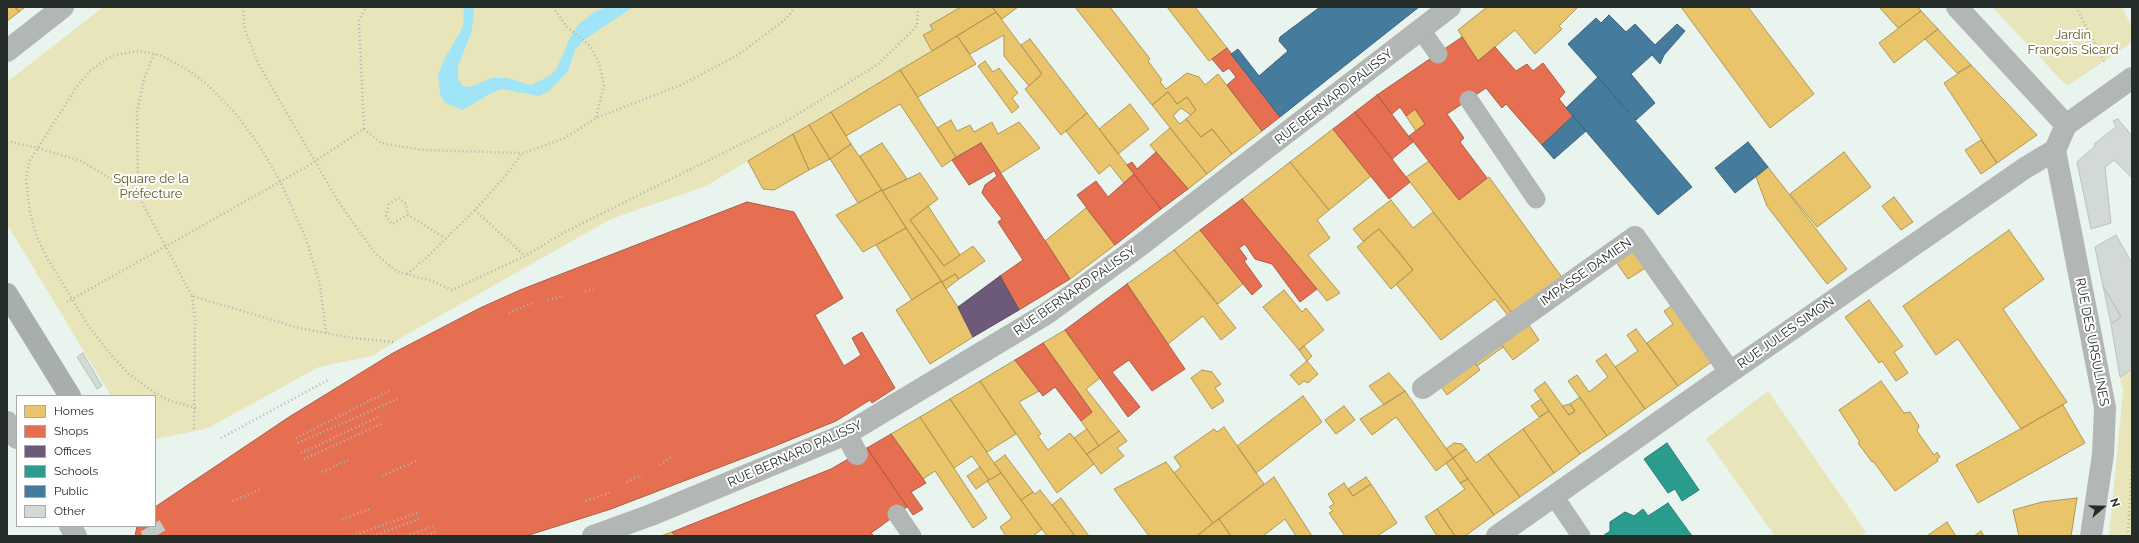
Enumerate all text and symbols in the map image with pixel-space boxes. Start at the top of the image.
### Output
park label: Jardin François Sicard [2027,27,2119,58]
street label: RUE BERNARD PALISSY [1272,46,1396,148]
park label: Square de la Préfecture [113,171,189,202]
street label: IMPASSE DAMIEN [1537,235,1635,309]
street label: RUE BERNARD PALISSY [1011,243,1139,339]
street label: RUE DES URSULINES [2072,276,2112,408]
street label: RUE JULES SIMON [1735,294,1837,372]
legend [16,395,156,527]
text: Homes [54,404,94,418]
street label: RUE BERNARD PALISSY [725,417,865,491]
text: Shops [54,424,89,438]
text: Offices [54,444,91,458]
text: Schools [54,464,98,478]
text: Public [54,484,88,498]
north arrow [2083,487,2123,527]
text: N [2107,497,2122,509]
text: Other [54,504,85,518]

